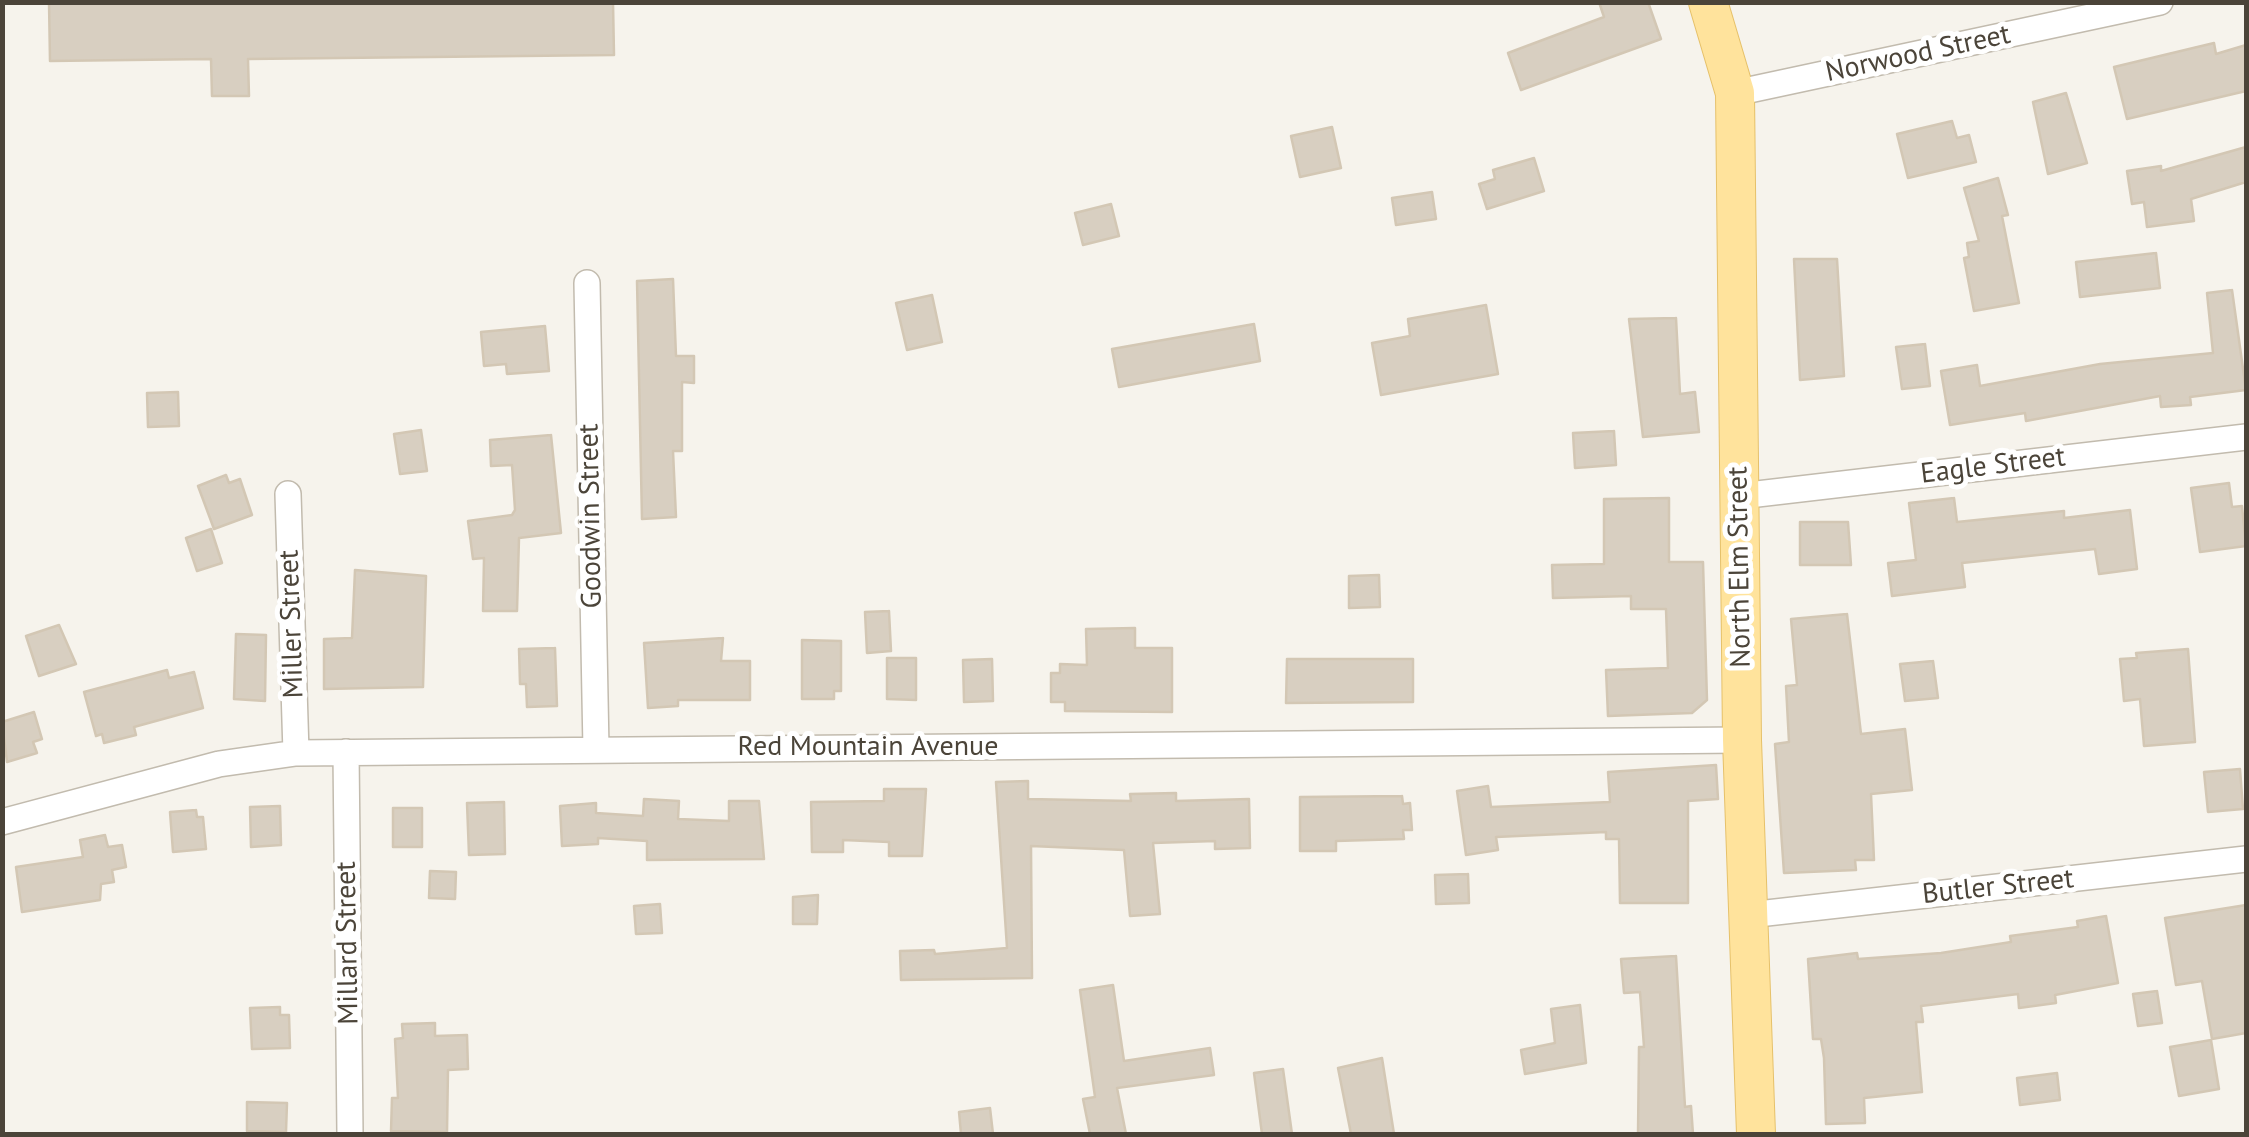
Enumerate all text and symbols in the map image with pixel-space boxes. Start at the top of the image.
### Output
street label: Norwood Street [1823,18,2013,90]
street label: Goodwin Street [573,423,609,609]
street label: Eagle Street [1919,440,2067,492]
street label: North Elm Street [1721,466,1759,668]
street label: Miller Street [273,549,311,699]
street label: Red Mountain Avenue [738,730,998,764]
street label: Millard Street [330,861,366,1025]
street label: Butler Street [1921,862,2075,912]

